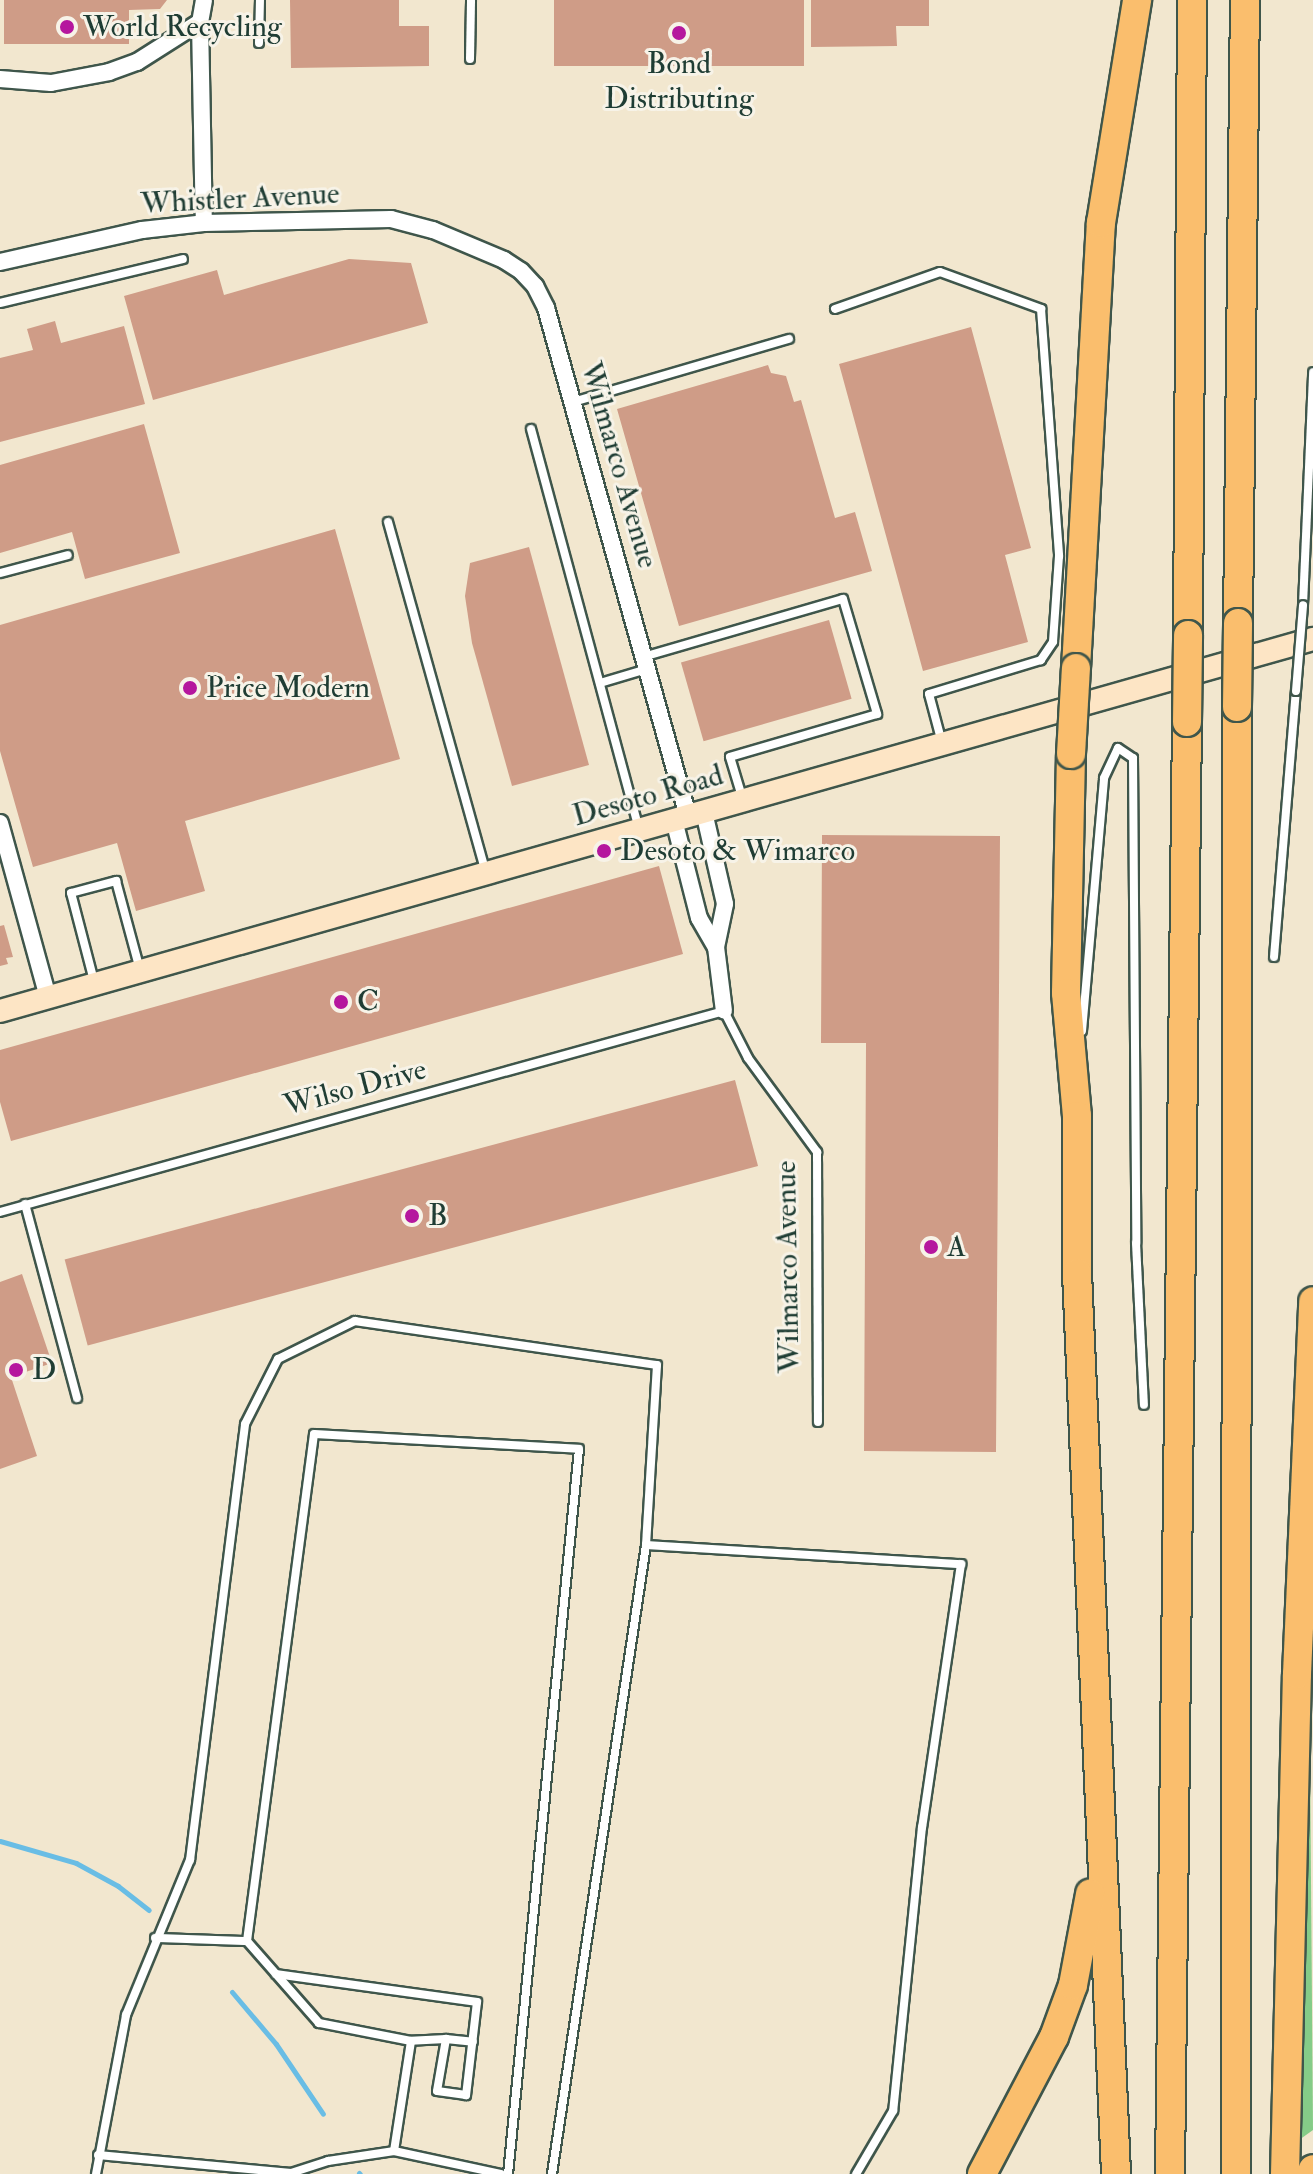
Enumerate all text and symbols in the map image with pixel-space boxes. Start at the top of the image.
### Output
place label: World Recycling [83,9,282,45]
marker: World Recycling [58,18,76,36]
marker: Bond Distributing [670,24,688,42]
place label: Bond Distributing [604,46,754,116]
street label: Whistler Avenue [140,176,340,222]
street label: Wilmarco Avenue [572,358,666,572]
place label: Price Modern [206,670,370,706]
marker: Price Modern [181,679,199,697]
street label: Desoto Road [569,757,727,835]
place label: Desoto & Wimarco [620,833,855,869]
marker: Desoto & Wimarco [595,842,613,860]
place label: C [357,984,379,1020]
marker: C [332,993,350,1011]
street label: Wilso Drive [280,1052,430,1124]
street label: Wilmarco Avenue [768,1160,808,1374]
place label: B [428,1198,448,1234]
marker: B [403,1207,421,1225]
place label: A [947,1229,966,1265]
marker: A [922,1238,940,1256]
place label: D [32,1352,56,1388]
marker: D [7,1361,25,1379]

